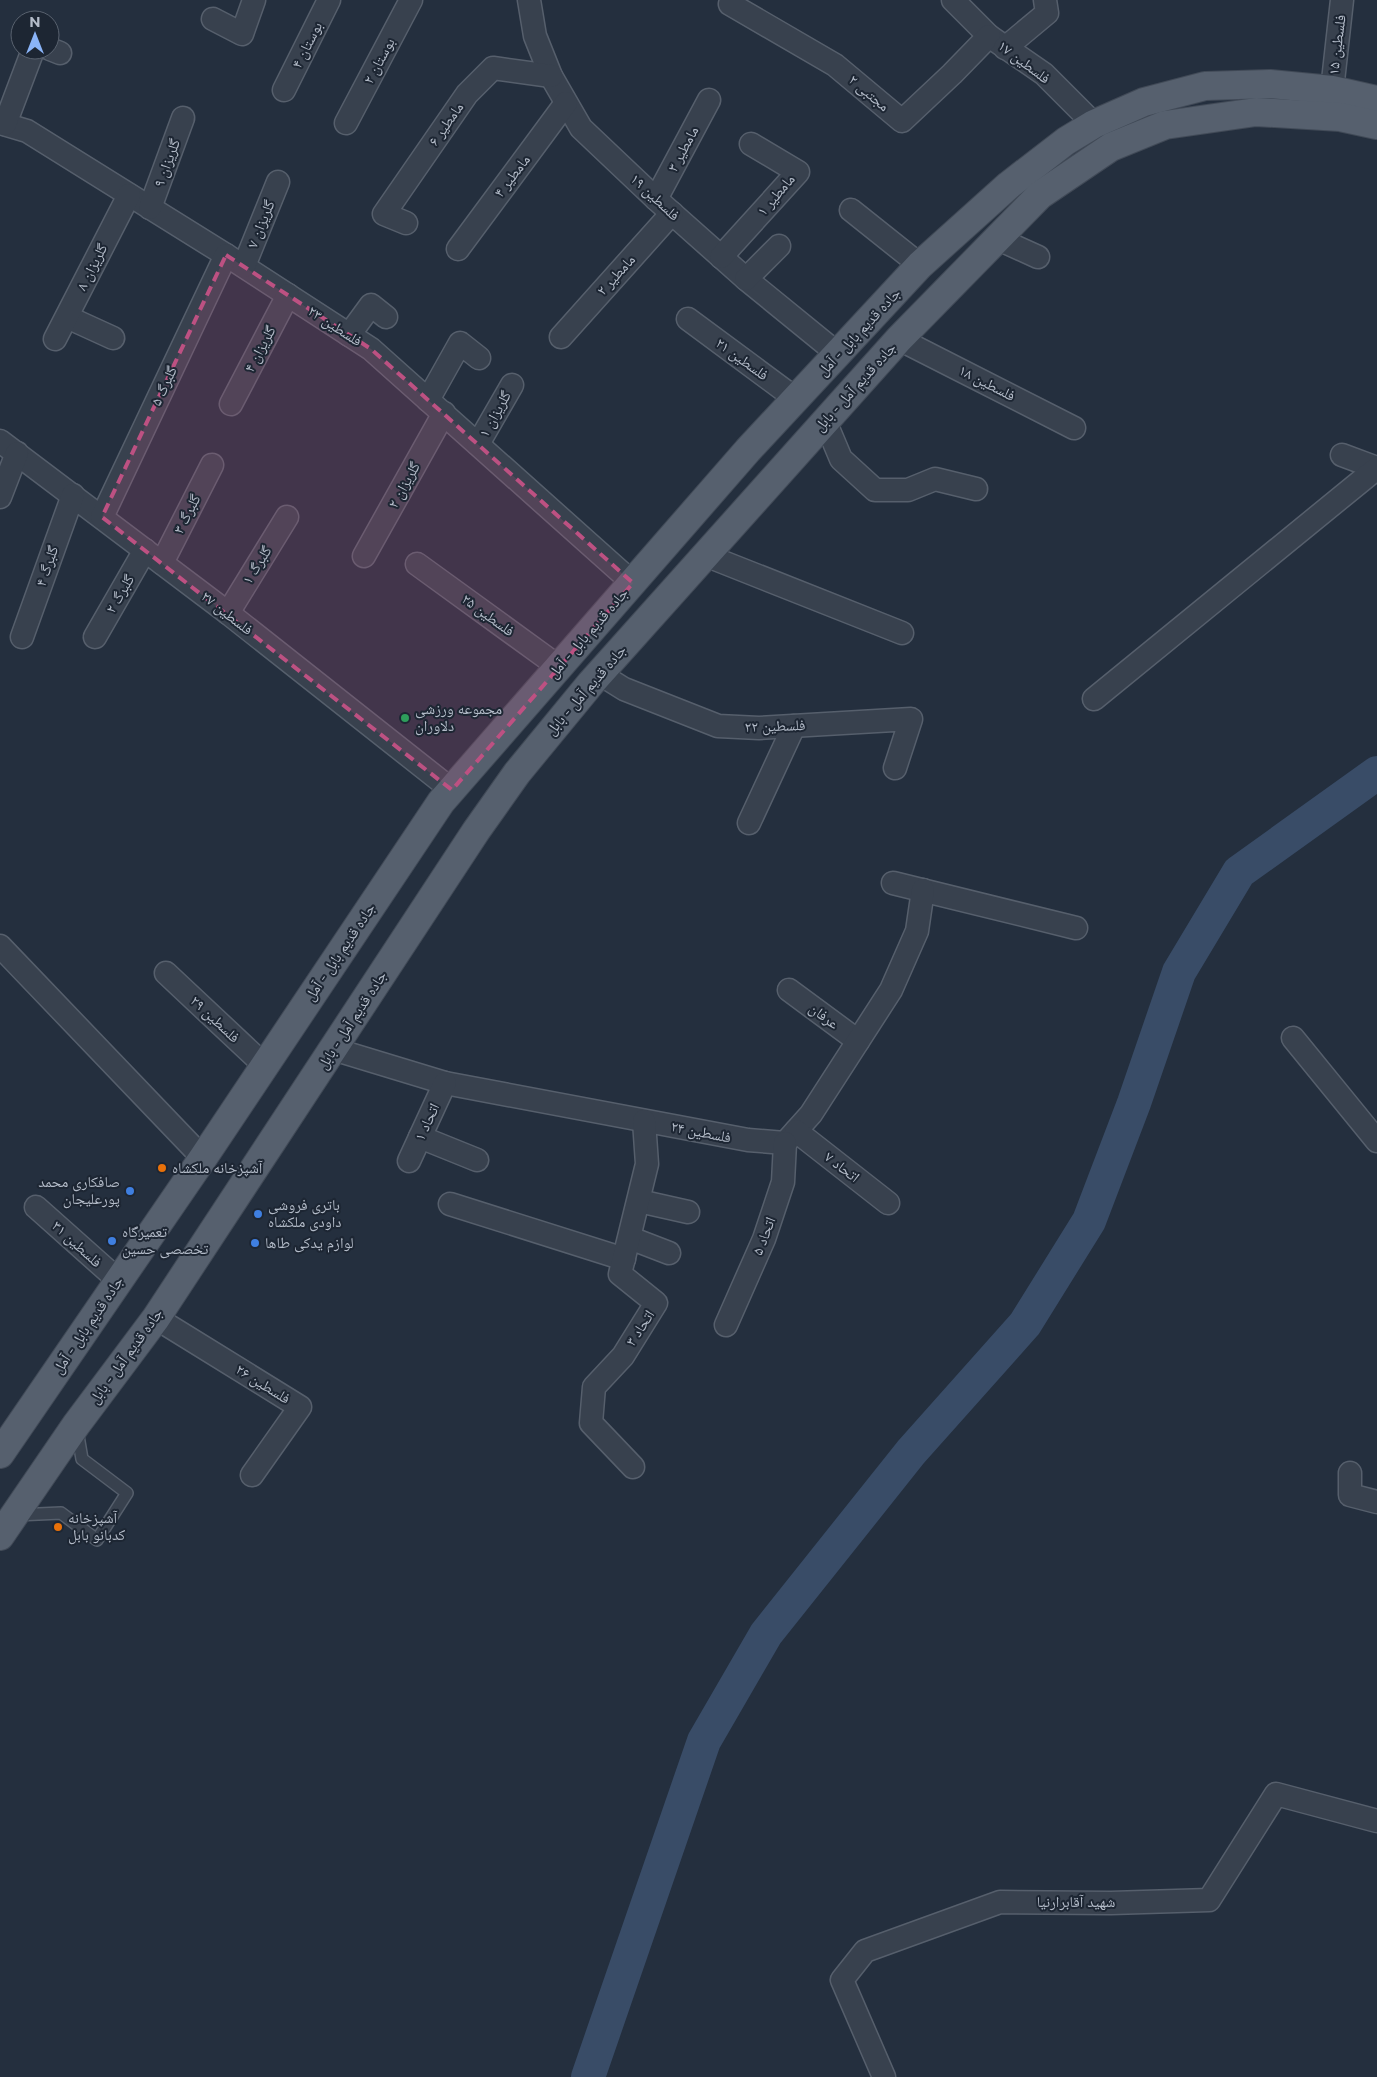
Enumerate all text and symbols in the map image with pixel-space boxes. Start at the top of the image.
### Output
north arrow [10,10,60,60]
text: N [29,13,41,31]
street label: فلسطین ۱۵ [1323,14,1351,76]
street label: بوستان ۴ [287,18,327,72]
street label: بوستان ۲ [359,34,399,88]
street label: فلسطین ۱۷ [994,36,1054,88]
street label: مجتبی ۲ [844,70,894,116]
street label: مامطیر ۶ [424,98,468,149]
street label: مامطیر ۳ [663,123,703,175]
street label: گلریزان ۹ [149,136,185,190]
street label: مامطیر ۴ [489,150,534,201]
street label: فلسطین ۱۹ [626,169,684,225]
street label: مامطیر ۱ [753,170,799,220]
street label: گلریزان ۷ [242,197,280,251]
street label: گلریزان ۸ [72,240,112,294]
street label: مامطیر ۲ [592,250,639,299]
street label: جاده قدیم بابل - آمل [813,283,905,380]
street label: فلسطین ۲۳ [304,301,366,351]
street label: گلریزان ۴ [239,322,281,376]
street label: فلسطین ۲۱ [711,333,773,385]
street label: جاده قدیم آمل - بابل [810,338,901,436]
street label: فلسطین ۱۸ [955,360,1019,406]
street label: گلبرگ ۵ [146,362,181,409]
street label: گلریزان ۱ [474,387,516,441]
street label: گلریزان ۲ [383,458,425,512]
street label: گلبرگ ۳ [169,491,205,537]
street label: گلبرگ ۱ [237,542,276,588]
street label: گلبرگ ۴ [31,543,62,589]
street label: گلبرگ ۲ [101,571,138,617]
street label: جاده قدیم بابل - آمل [543,583,633,682]
street label: فلسطین ۲۷ [197,586,257,640]
street label: فلسطین ۲۵ [457,589,519,641]
street label: جاده قدیم آمل - بابل [541,640,631,739]
place label: مجموعه ورزشی دلاوران [415,699,502,736]
marker: مجموعه ورزشی دلاوران [399,712,411,724]
street label: فلسطین ۲۲ [744,715,806,737]
street label: جاده قدیم بابل - آمل [300,899,380,1005]
street label: جاده قدیم آمل - بابل [313,966,392,1073]
street label: فلسطین ۲۹ [186,991,244,1047]
street label: عرفان [805,998,843,1034]
street label: اتحاد ۱ [410,1100,443,1144]
street label: فلسطین ۲۴ [669,1116,733,1148]
street label: اتحاد ۷ [821,1147,864,1186]
place label: آشپزخانه ملکشاه [172,1158,264,1177]
marker: آشپزخانه ملکشاه [156,1162,168,1174]
place label: صافکاری محمد پورعلیجان [38,1172,120,1209]
marker: صافکاری محمد پورعلیجان [124,1185,136,1197]
place label: باتری فروشی داودی ملکشاه [268,1195,341,1232]
marker: باتری فروشی داودی ملکشاه [252,1208,264,1220]
street label: اتحاد ۵ [748,1214,779,1258]
street label: فلسطین ۳۱ [48,1216,106,1272]
place label: تعمیرگاه تخصصی حسین [122,1222,209,1259]
place label: لوازم یدکی طاها [265,1233,354,1253]
marker: تعمیرگاه تخصصی حسین [106,1235,118,1247]
marker: لوازم یدکی طاها [249,1237,261,1249]
street label: جاده قدیم بابل - آمل [48,1272,128,1378]
street label: جاده قدیم آمل - بابل [84,1304,168,1408]
street label: اتحاد ۳ [621,1306,658,1349]
street label: فلسطين ٢۶ [232,1359,294,1409]
place label: آشپزخانه کدبانو بابل [68,1508,125,1545]
marker: آشپزخانه کدبانو بابل [52,1521,64,1533]
street label: شهید آقابرارنیا [1037,1892,1115,1911]

